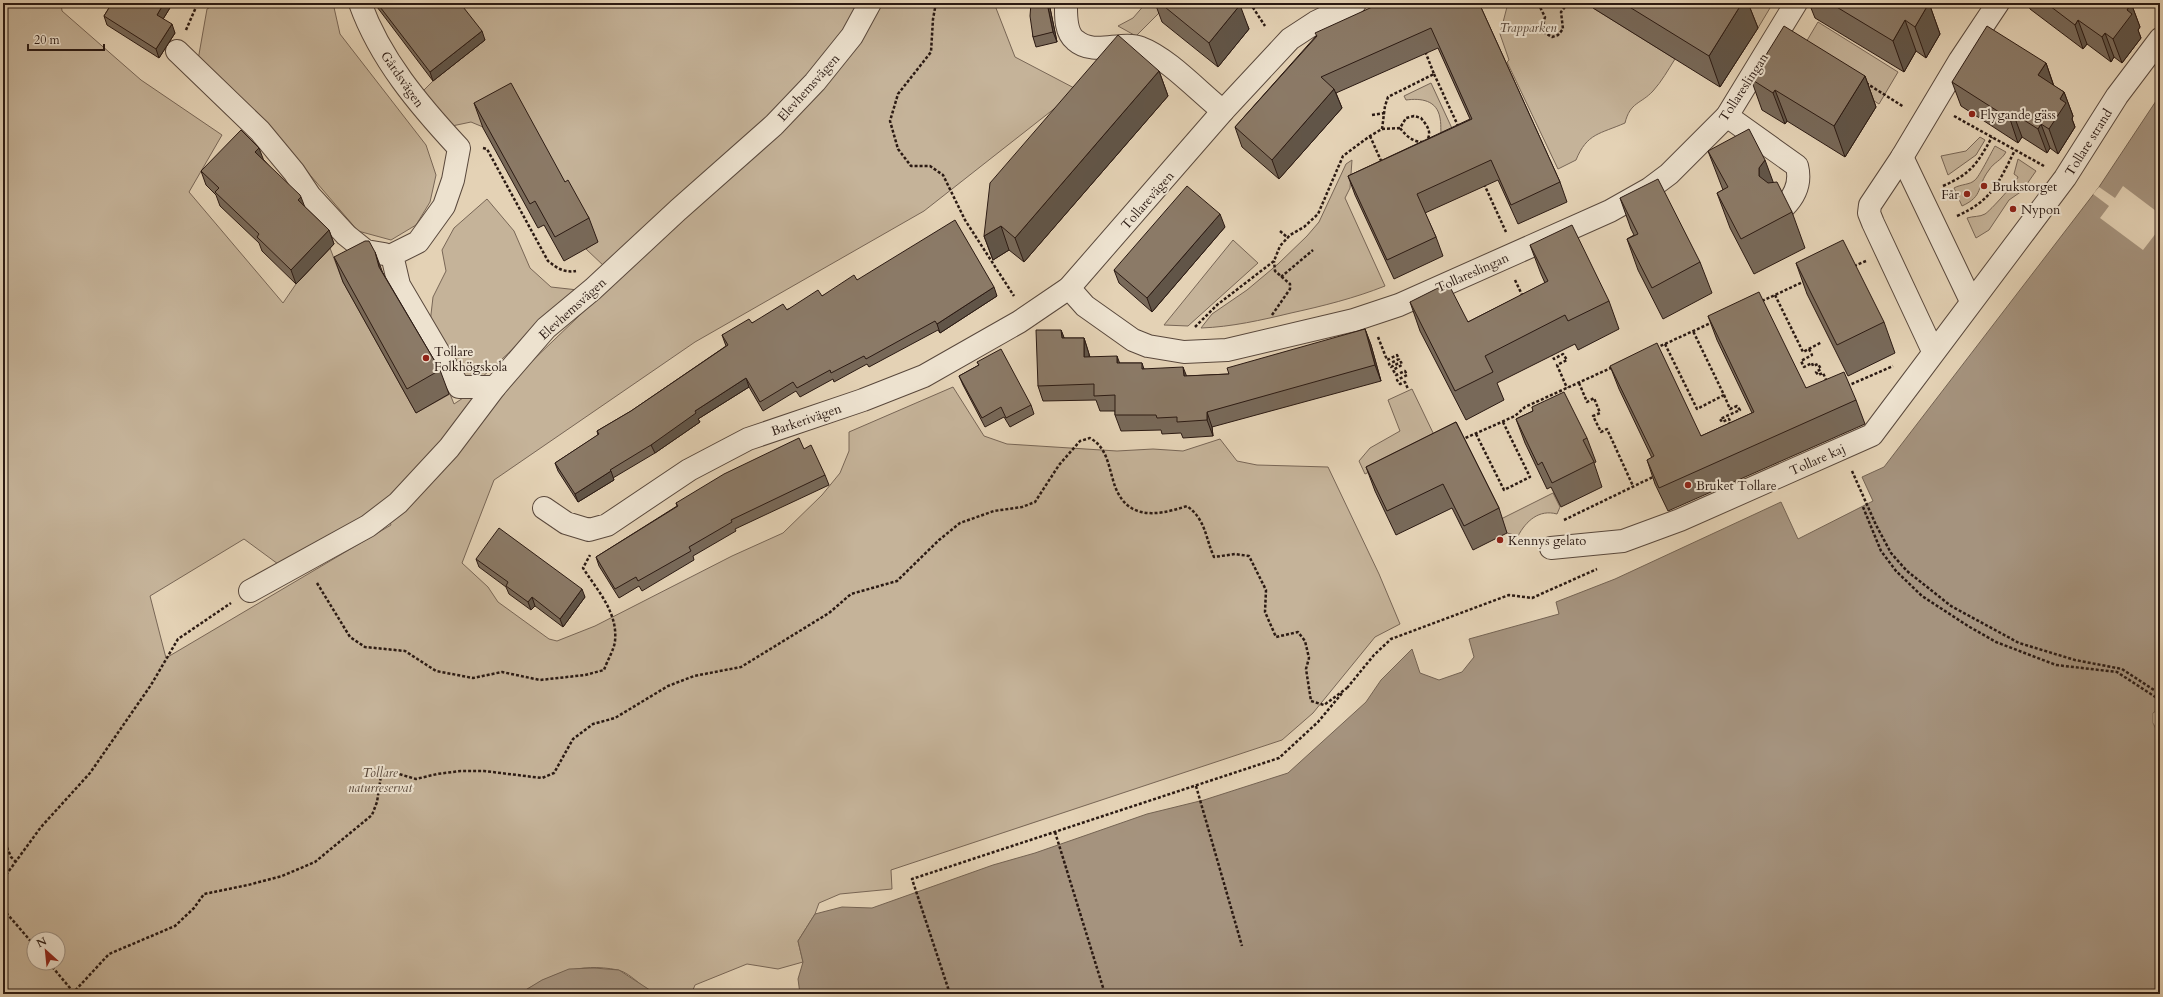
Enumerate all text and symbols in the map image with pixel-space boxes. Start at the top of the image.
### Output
park label: Trapparken [1499,19,1557,37]
scale bar [28,26,104,52]
text: 20 m [34,32,61,48]
street label: Gårdsvägen [376,48,428,112]
street label: Tollareslingan [1715,49,1773,125]
street label: Elevhemsvägen [774,50,844,125]
street label: Tollare strand [2061,105,2117,180]
place label: Flygande gäss [1980,106,2056,124]
marker: Flygande gäss [1967,109,1977,119]
street label: Tollarevägen [1117,167,1179,234]
place label: Brukstorget [1992,178,2057,196]
marker: Brukstorget [1979,181,1989,191]
place label: Får [1941,186,1959,204]
marker: Får [1962,189,1972,199]
place label: Nypon [2021,201,2061,219]
marker: Nypon [2008,204,2018,214]
street label: Tollareslingan [1433,248,1512,297]
street label: Elevhemsvägen [535,273,611,344]
place label: Tollare Folkhögskola [434,343,508,376]
marker: Tollare Folkhögskola [421,353,431,363]
street label: Barkerivägen [769,399,844,440]
street label: Tollare kaj [1787,440,1848,480]
place label: Bruket Tollare [1696,477,1777,495]
marker: Bruket Tollare [1683,480,1693,490]
place label: Kennys gelato [1508,532,1586,550]
marker: Kennys gelato [1495,535,1505,545]
park label: Tollare naturreservat [348,764,412,797]
north arrow [26,931,66,971]
text: N [34,933,50,951]

